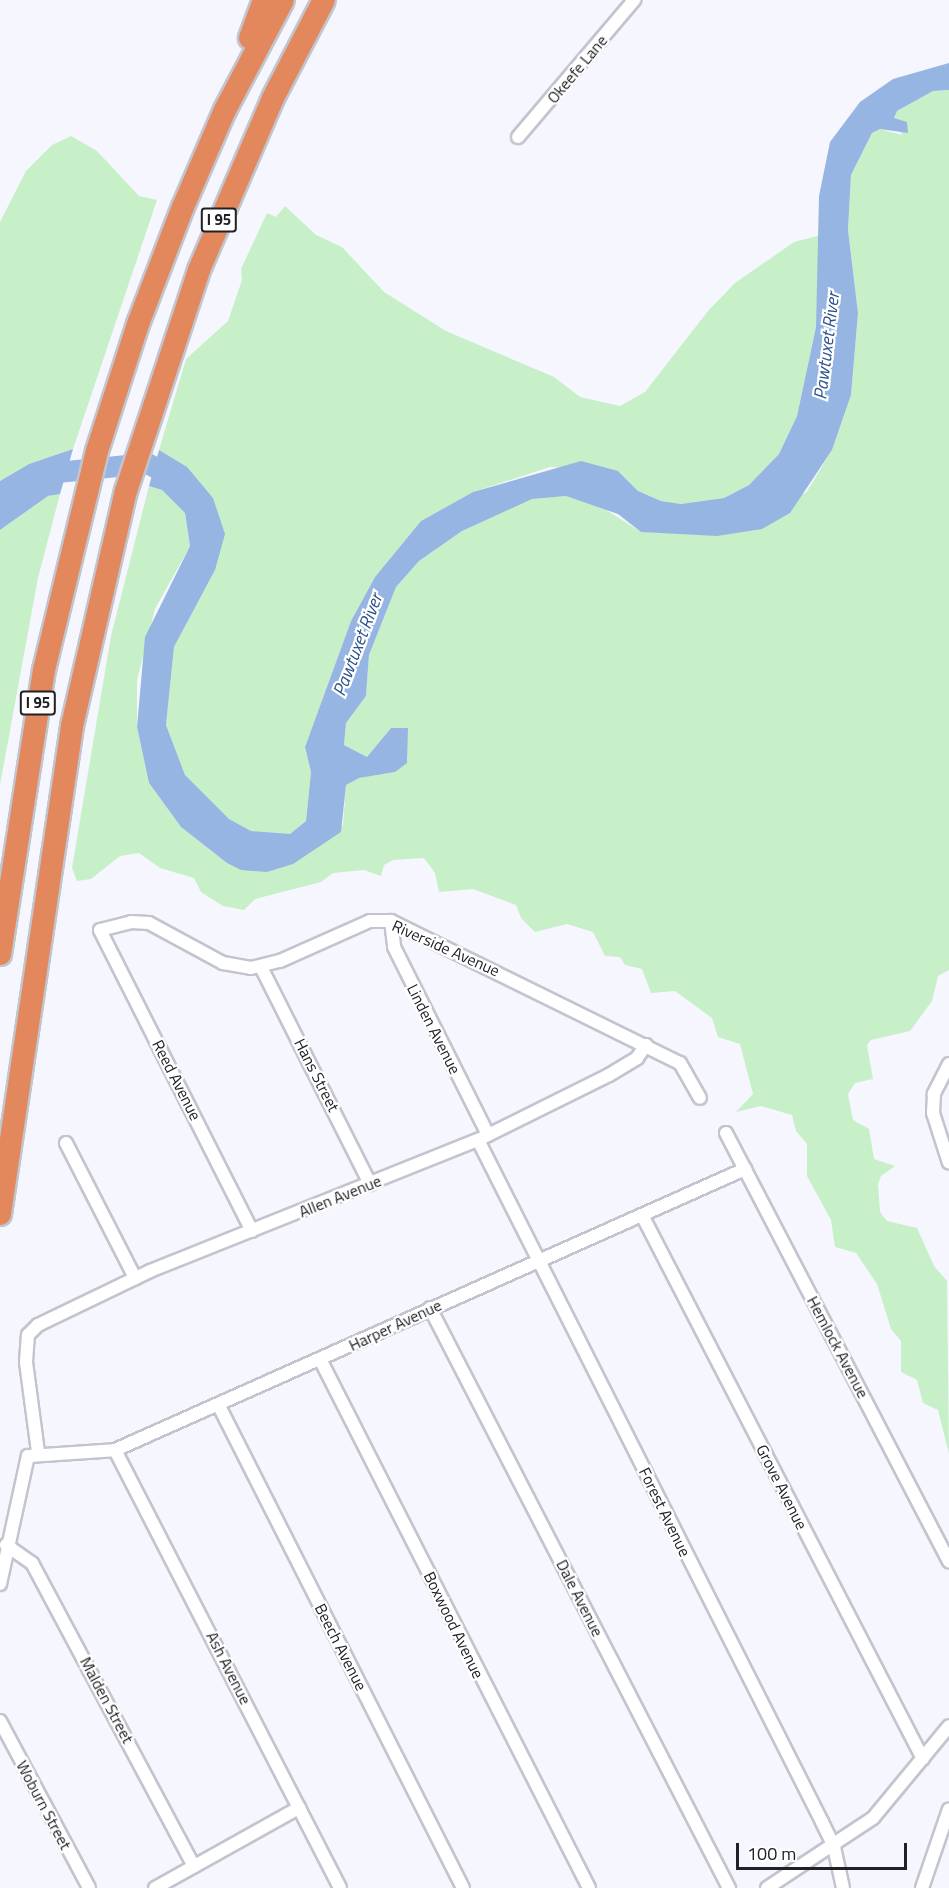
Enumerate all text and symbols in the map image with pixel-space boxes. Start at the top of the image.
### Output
street label: Okeefe Lane [543,31,611,107]
road number: I 95 [200,208,238,232]
water label: Pawtuxet River [810,291,844,401]
water label: Pawtuxet River [329,591,387,699]
road number: I 95 [18,691,57,715]
street label: Riverside Avenue [389,916,503,980]
street label: Linden Avenue [403,981,465,1077]
street label: Hans Street [290,1035,344,1115]
street label: Reed Avenue [148,1036,206,1124]
street label: Allen Avenue [296,1171,384,1221]
street label: Hemlock Avenue [803,1293,873,1401]
street label: Harper Avenue [346,1295,444,1355]
street label: Grove Avenue [752,1441,812,1533]
street label: Forest Avenue [635,1464,695,1560]
street label: Dale Avenue [552,1556,608,1640]
street label: Boxwood Avenue [420,1568,488,1682]
street label: Beech Avenue [311,1600,371,1694]
street label: Ash Avenue [202,1628,256,1708]
street label: Malden Street [76,1654,138,1746]
street label: Woburn Street [12,1757,76,1853]
scale bar [739,1831,910,1869]
text: 100 m [747,1840,796,1867]

